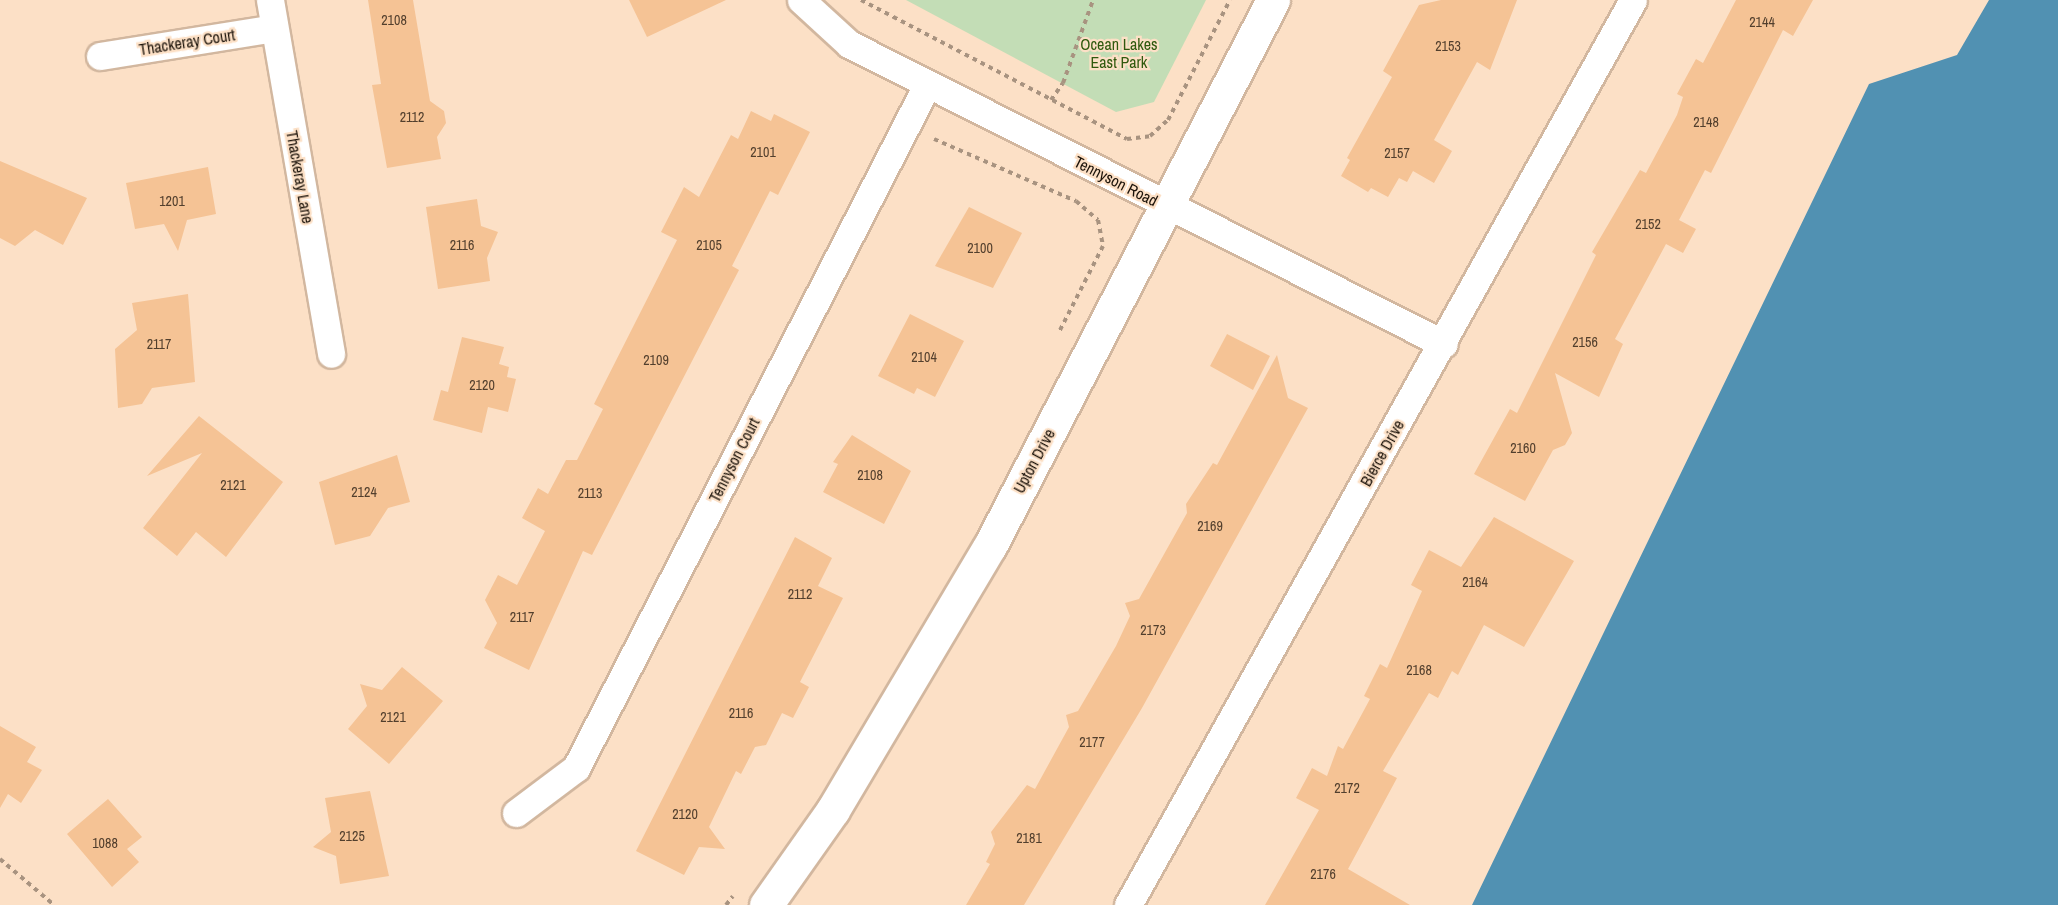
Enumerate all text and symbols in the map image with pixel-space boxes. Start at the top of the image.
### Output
house number: 2108 [381,12,407,28]
house number: 2144 [1749,14,1775,30]
street label: Thackeray Court [138,25,236,59]
park label: Ocean Lakes East Park [1080,34,1158,72]
house number: 2153 [1435,38,1461,54]
house number: 2112 [400,109,424,125]
house number: 2148 [1693,114,1719,130]
street label: Thackeray Lane [282,129,318,225]
house number: 2101 [750,144,776,160]
house number: 2157 [1384,145,1410,161]
street label: Tennyson Road [1071,152,1161,210]
house number: 1201 [159,193,185,209]
house number: 2152 [1635,216,1661,232]
house number: 2116 [450,237,474,253]
house number: 2105 [696,237,722,253]
house number: 2100 [967,240,993,256]
house number: 2156 [1572,334,1598,350]
house number: 2117 [147,336,171,352]
house number: 2104 [911,349,937,365]
house number: 2109 [643,352,669,368]
house number: 2120 [469,377,495,393]
street label: Tennyson Court [705,415,763,505]
street label: Bierce Drive [1356,416,1408,490]
street label: Upton Drive [1009,426,1059,496]
house number: 2160 [1510,440,1536,456]
house number: 2108 [857,467,883,483]
house number: 2121 [220,477,246,493]
house number: 2124 [351,484,377,500]
house number: 2113 [578,485,602,501]
house number: 2169 [1197,518,1223,534]
house number: 2164 [1462,574,1488,590]
house number: 2112 [788,586,812,602]
house number: 2117 [510,609,534,625]
house number: 2173 [1140,622,1166,638]
house number: 2168 [1406,662,1432,678]
house number: 2116 [729,705,753,721]
house number: 2121 [380,709,406,725]
house number: 2177 [1079,734,1105,750]
house number: 2172 [1334,780,1360,796]
house number: 2120 [672,806,698,822]
house number: 2125 [339,828,365,844]
house number: 2181 [1016,830,1042,846]
house number: 1088 [92,835,118,851]
house number: 2176 [1310,866,1336,882]

